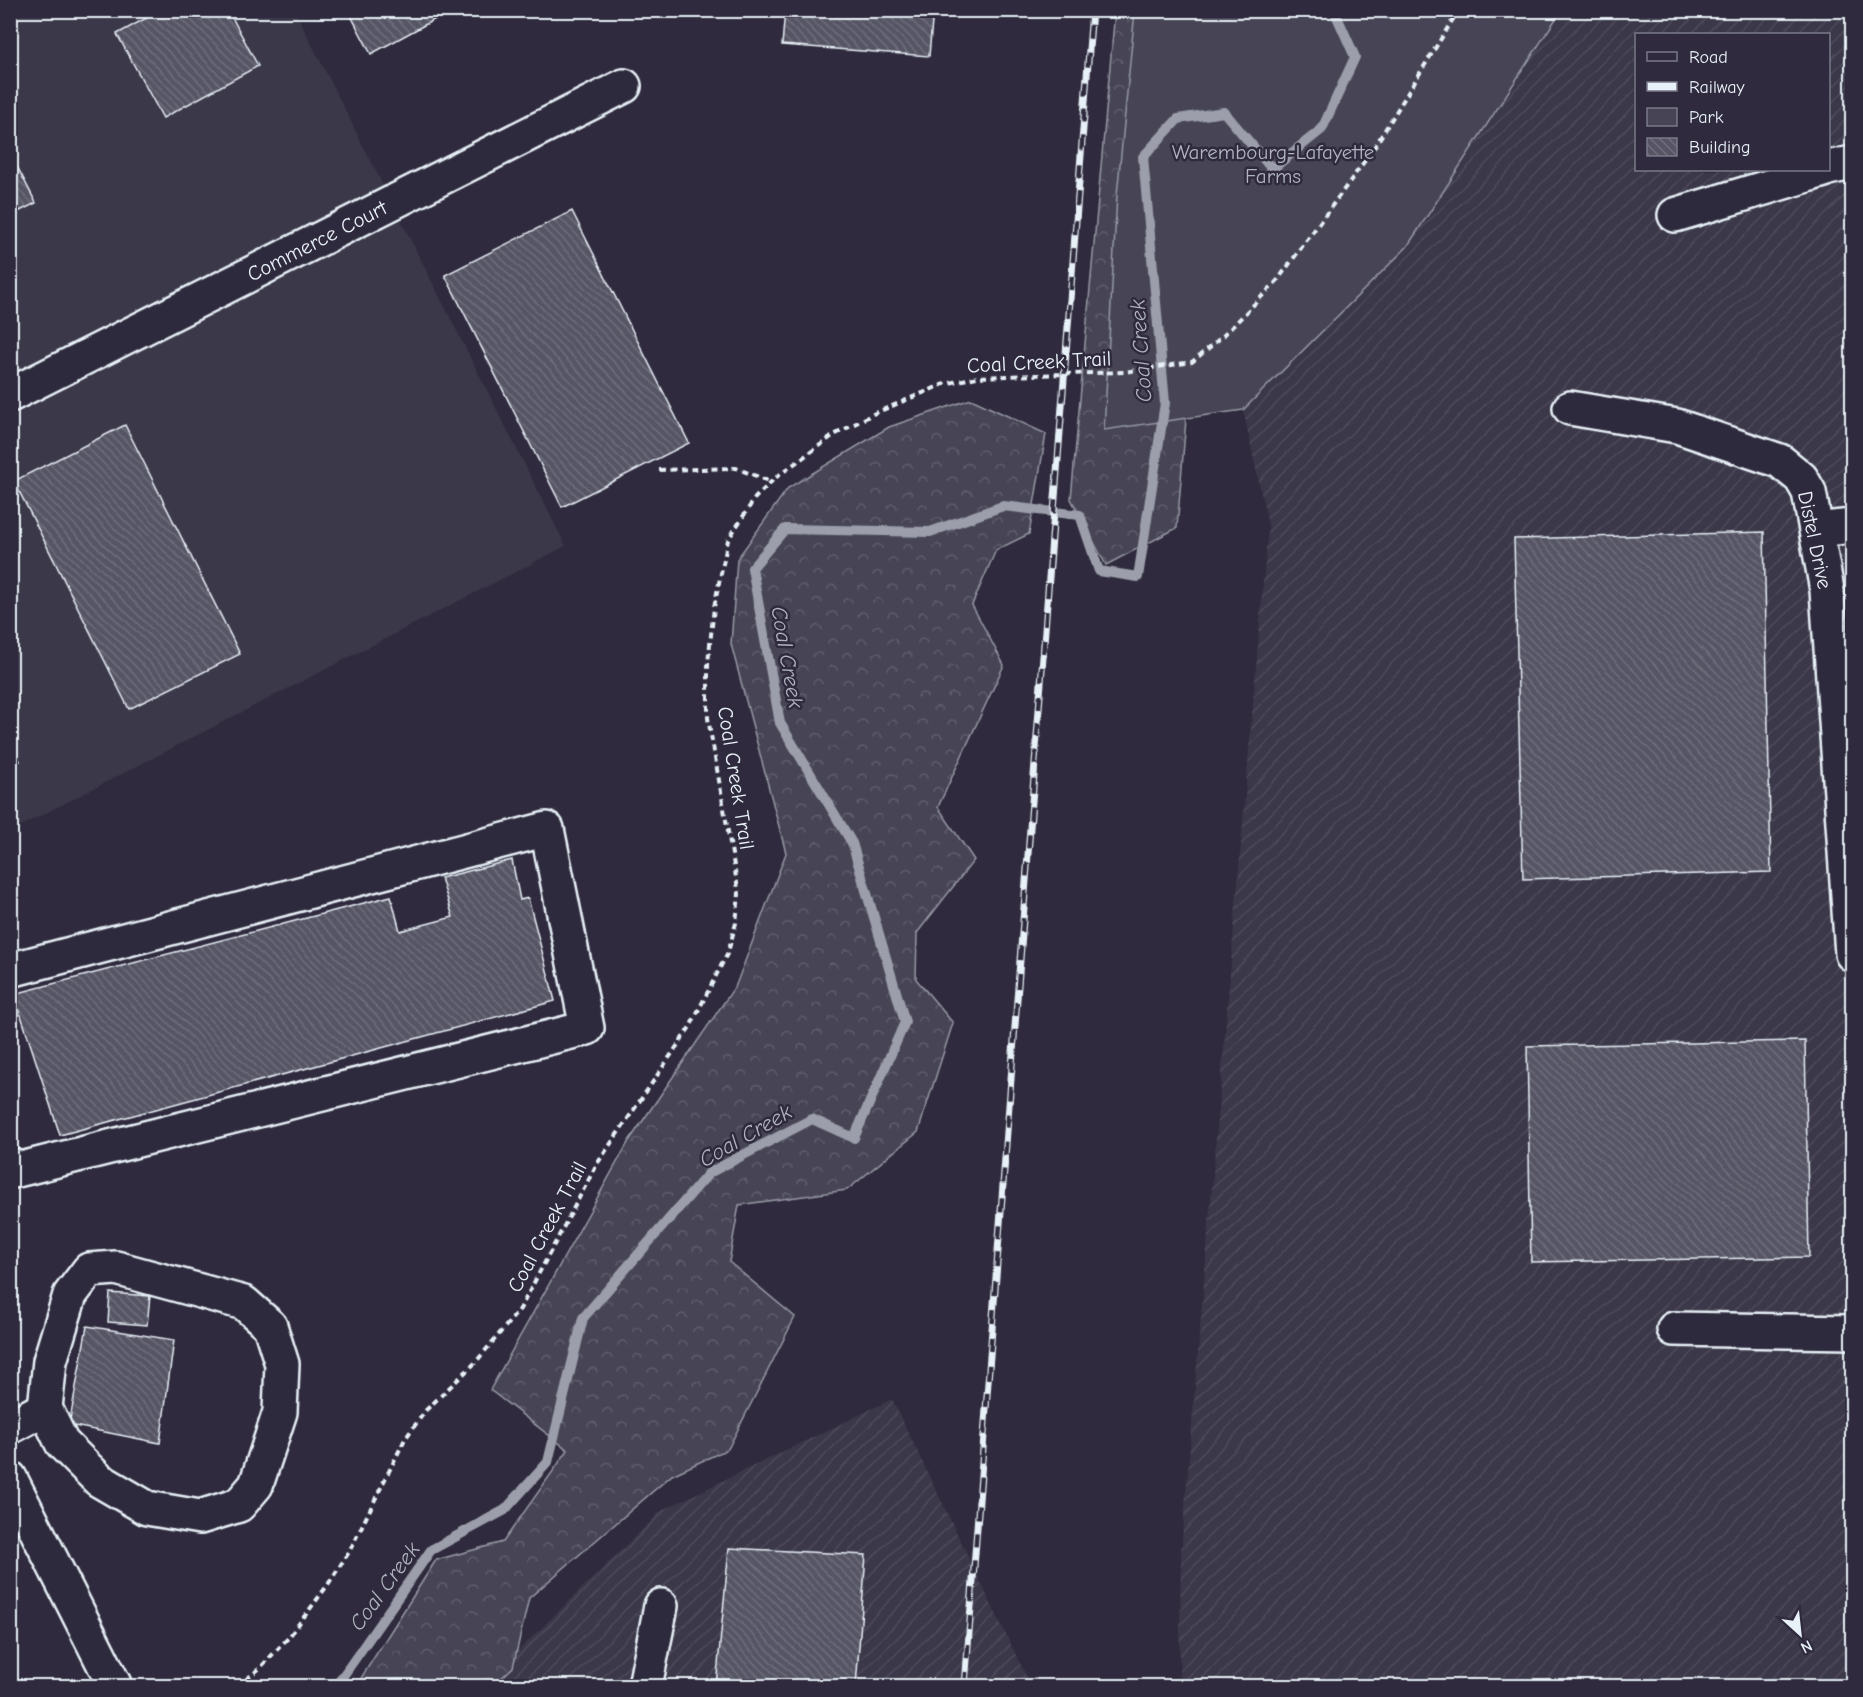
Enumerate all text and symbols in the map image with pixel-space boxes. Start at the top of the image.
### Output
legend [1635,33,1830,171]
text: Road [1689,47,1728,68]
text: Railway [1689,77,1746,98]
text: Park [1689,107,1724,128]
text: Building [1689,137,1751,158]
park label: Warembourg-Lafayette Farms [1172,140,1374,188]
street label: Commerce Court [243,195,392,287]
water label: Coal Creek [1124,298,1158,403]
street label: Coal Creek Trail [966,346,1112,378]
street label: Distel Drive [1793,489,1837,591]
water label: Coal Creek [765,604,809,710]
street label: Coal Creek Trail [713,705,759,851]
water label: Coal Creek [694,1099,797,1173]
street label: Coal Creek Trail [502,1158,592,1296]
water label: Coal Creek [344,1537,426,1636]
north arrow [1770,1604,1830,1664]
text: N [1798,1636,1815,1657]

